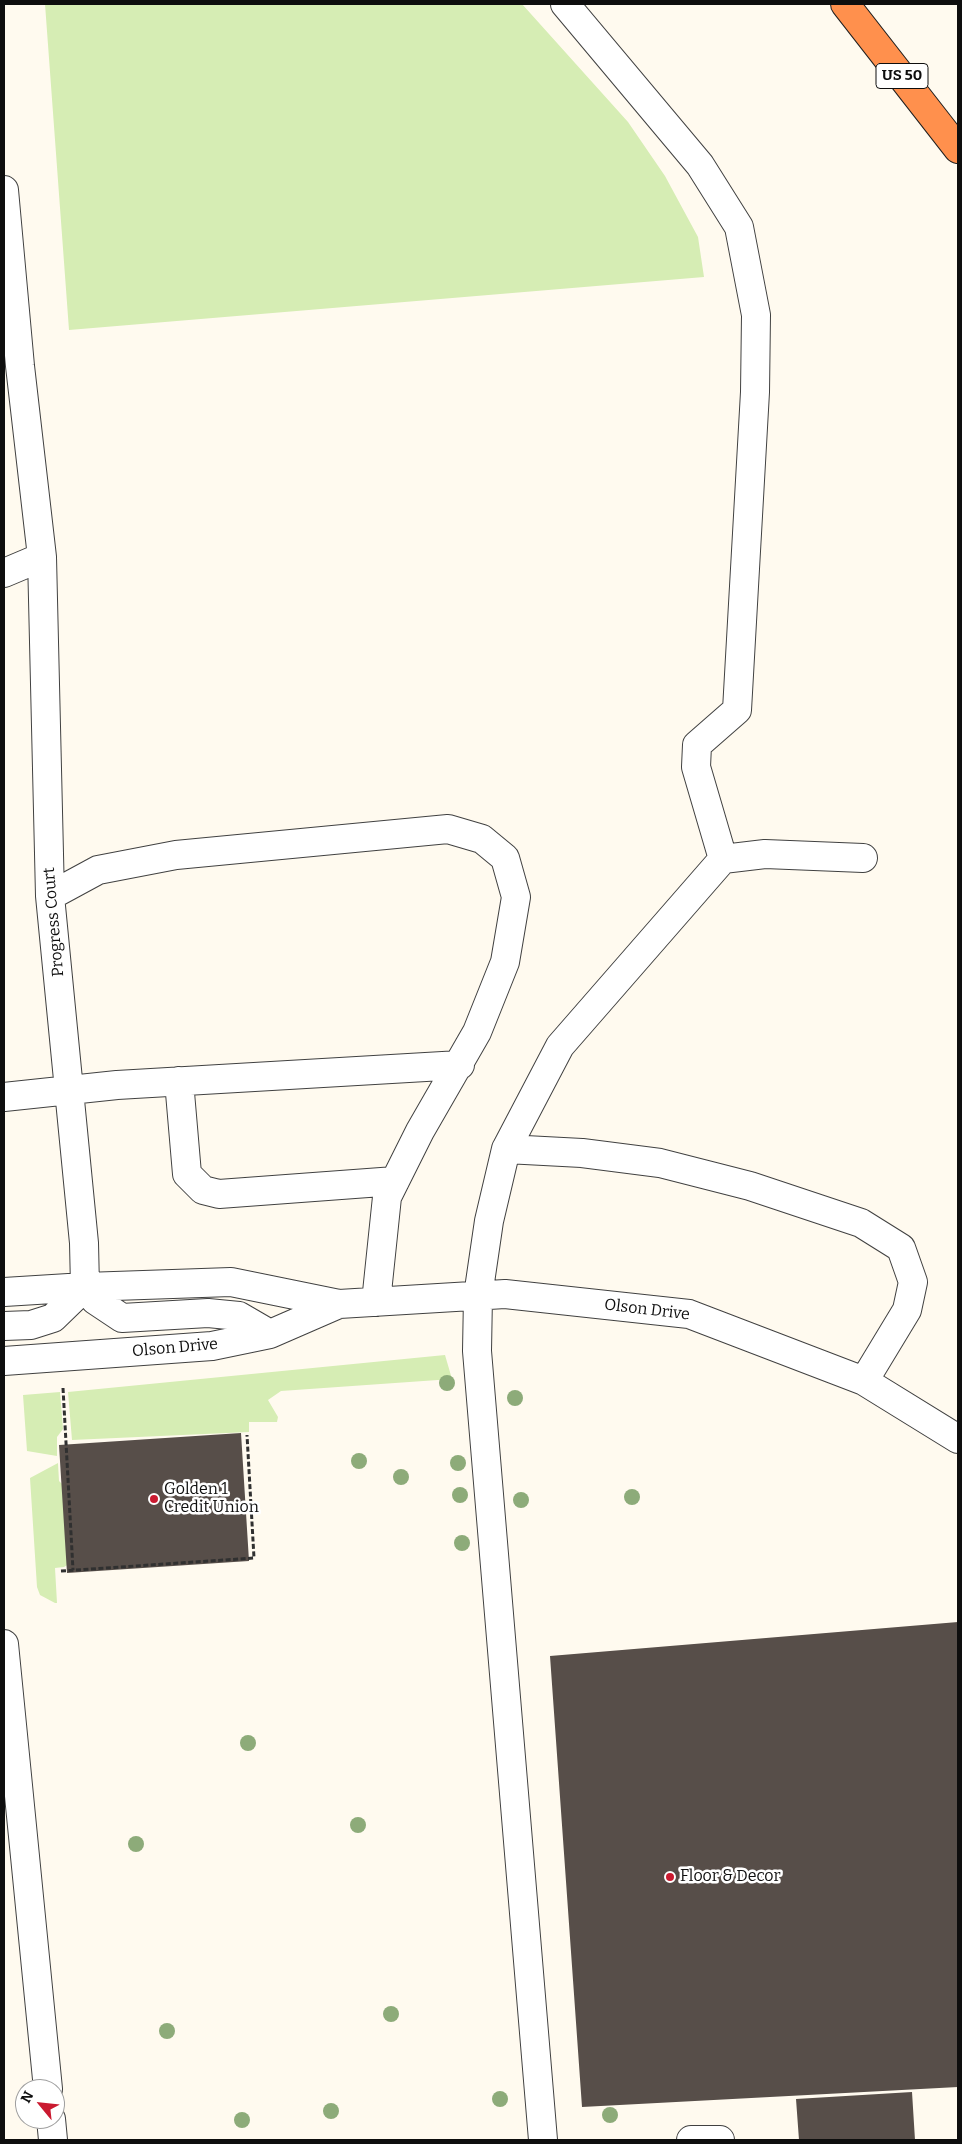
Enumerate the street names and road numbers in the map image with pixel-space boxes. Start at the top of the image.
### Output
road number: US 50 [876,64,928,88]
street label: Progress Court [40,866,68,978]
street label: Olson Drive [603,1295,691,1325]
street label: Olson Drive [131,1335,219,1361]

